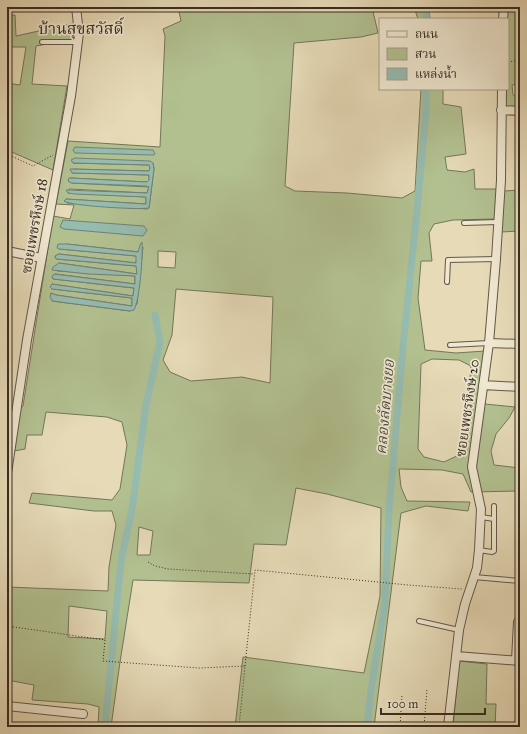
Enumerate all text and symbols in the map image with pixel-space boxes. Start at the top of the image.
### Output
district label: บ้านสุขสวัสดิ์ [38,17,125,40]
legend [379,18,509,90]
text: ถนน [415,27,438,41]
text: สวน [415,47,437,61]
text: แหล่งน้ำ [415,65,457,81]
street label: ซอยเพชรหึงษ์ 18 [17,177,51,275]
water label: คลองลัดบางยอ [372,358,398,455]
street label: ซอยเพชรหึงษ์ 20 [451,358,483,458]
scale bar [381,690,485,716]
text: 100 m [387,697,418,711]

